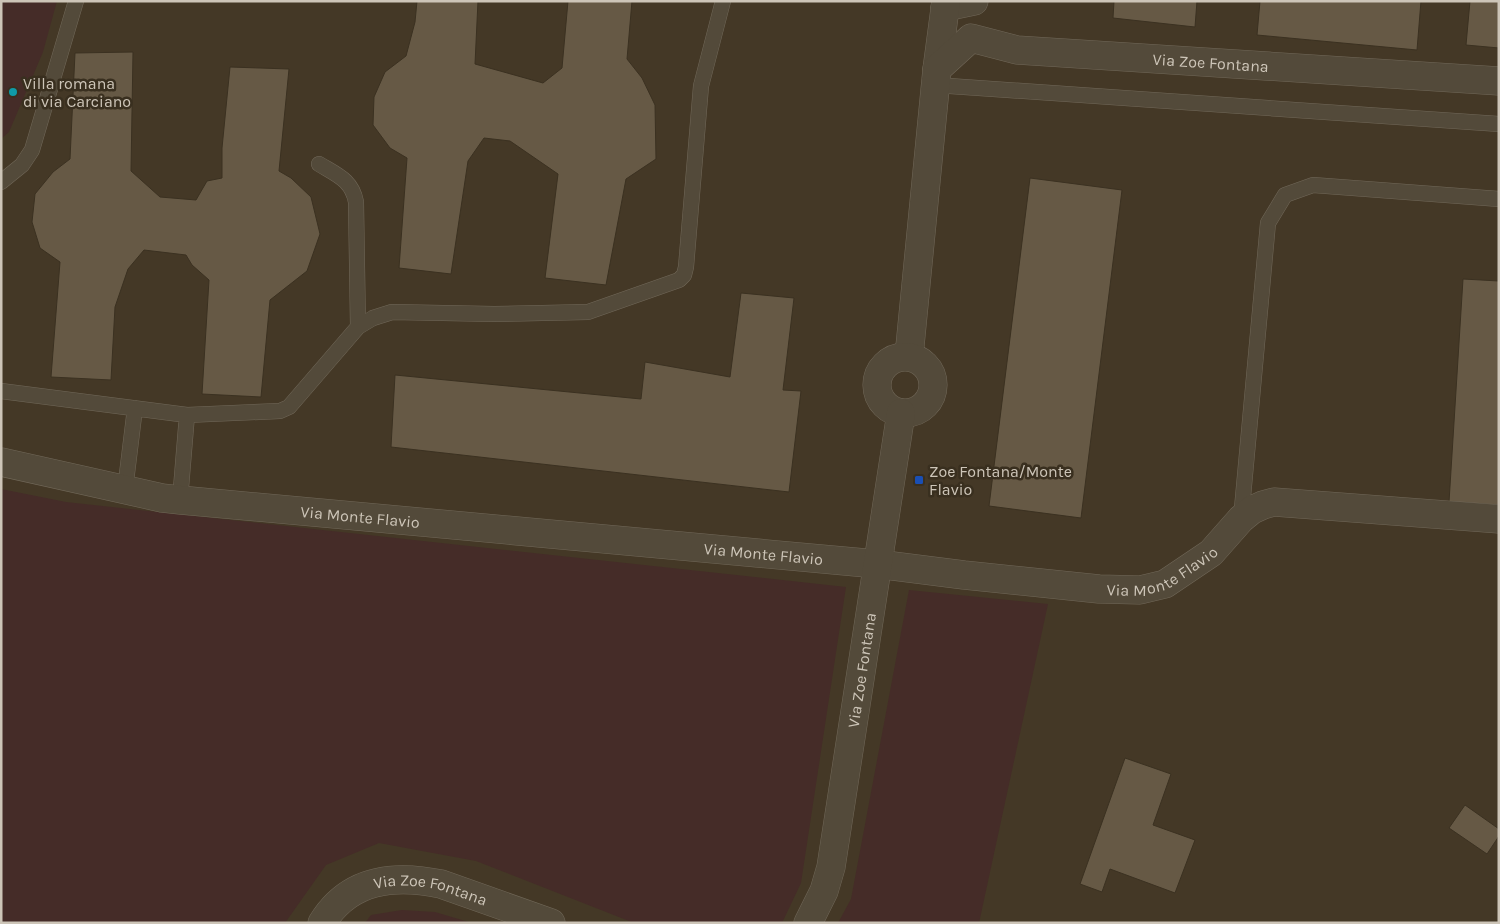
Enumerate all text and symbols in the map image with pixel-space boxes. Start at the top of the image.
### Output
street label: Via Zoe Fontana [1152,50,1269,76]
place label: Villa romana di via Carciano [23,74,131,111]
marker: Villa romana di via Carciano [7,86,19,98]
place label: Zoe Fontana/Monte Flavio [929,462,1072,499]
marker: Zoe Fontana/Monte Flavio [913,474,925,486]
street label: Via Monte Flavio [300,502,421,532]
street label: Via Monte Flavio [703,539,824,569]
street label: Via Monte Flavio [1106,543,1222,600]
street label: Via Zoe Fontana [844,611,880,729]
street label: Via Zoe Fontana [372,871,490,910]

